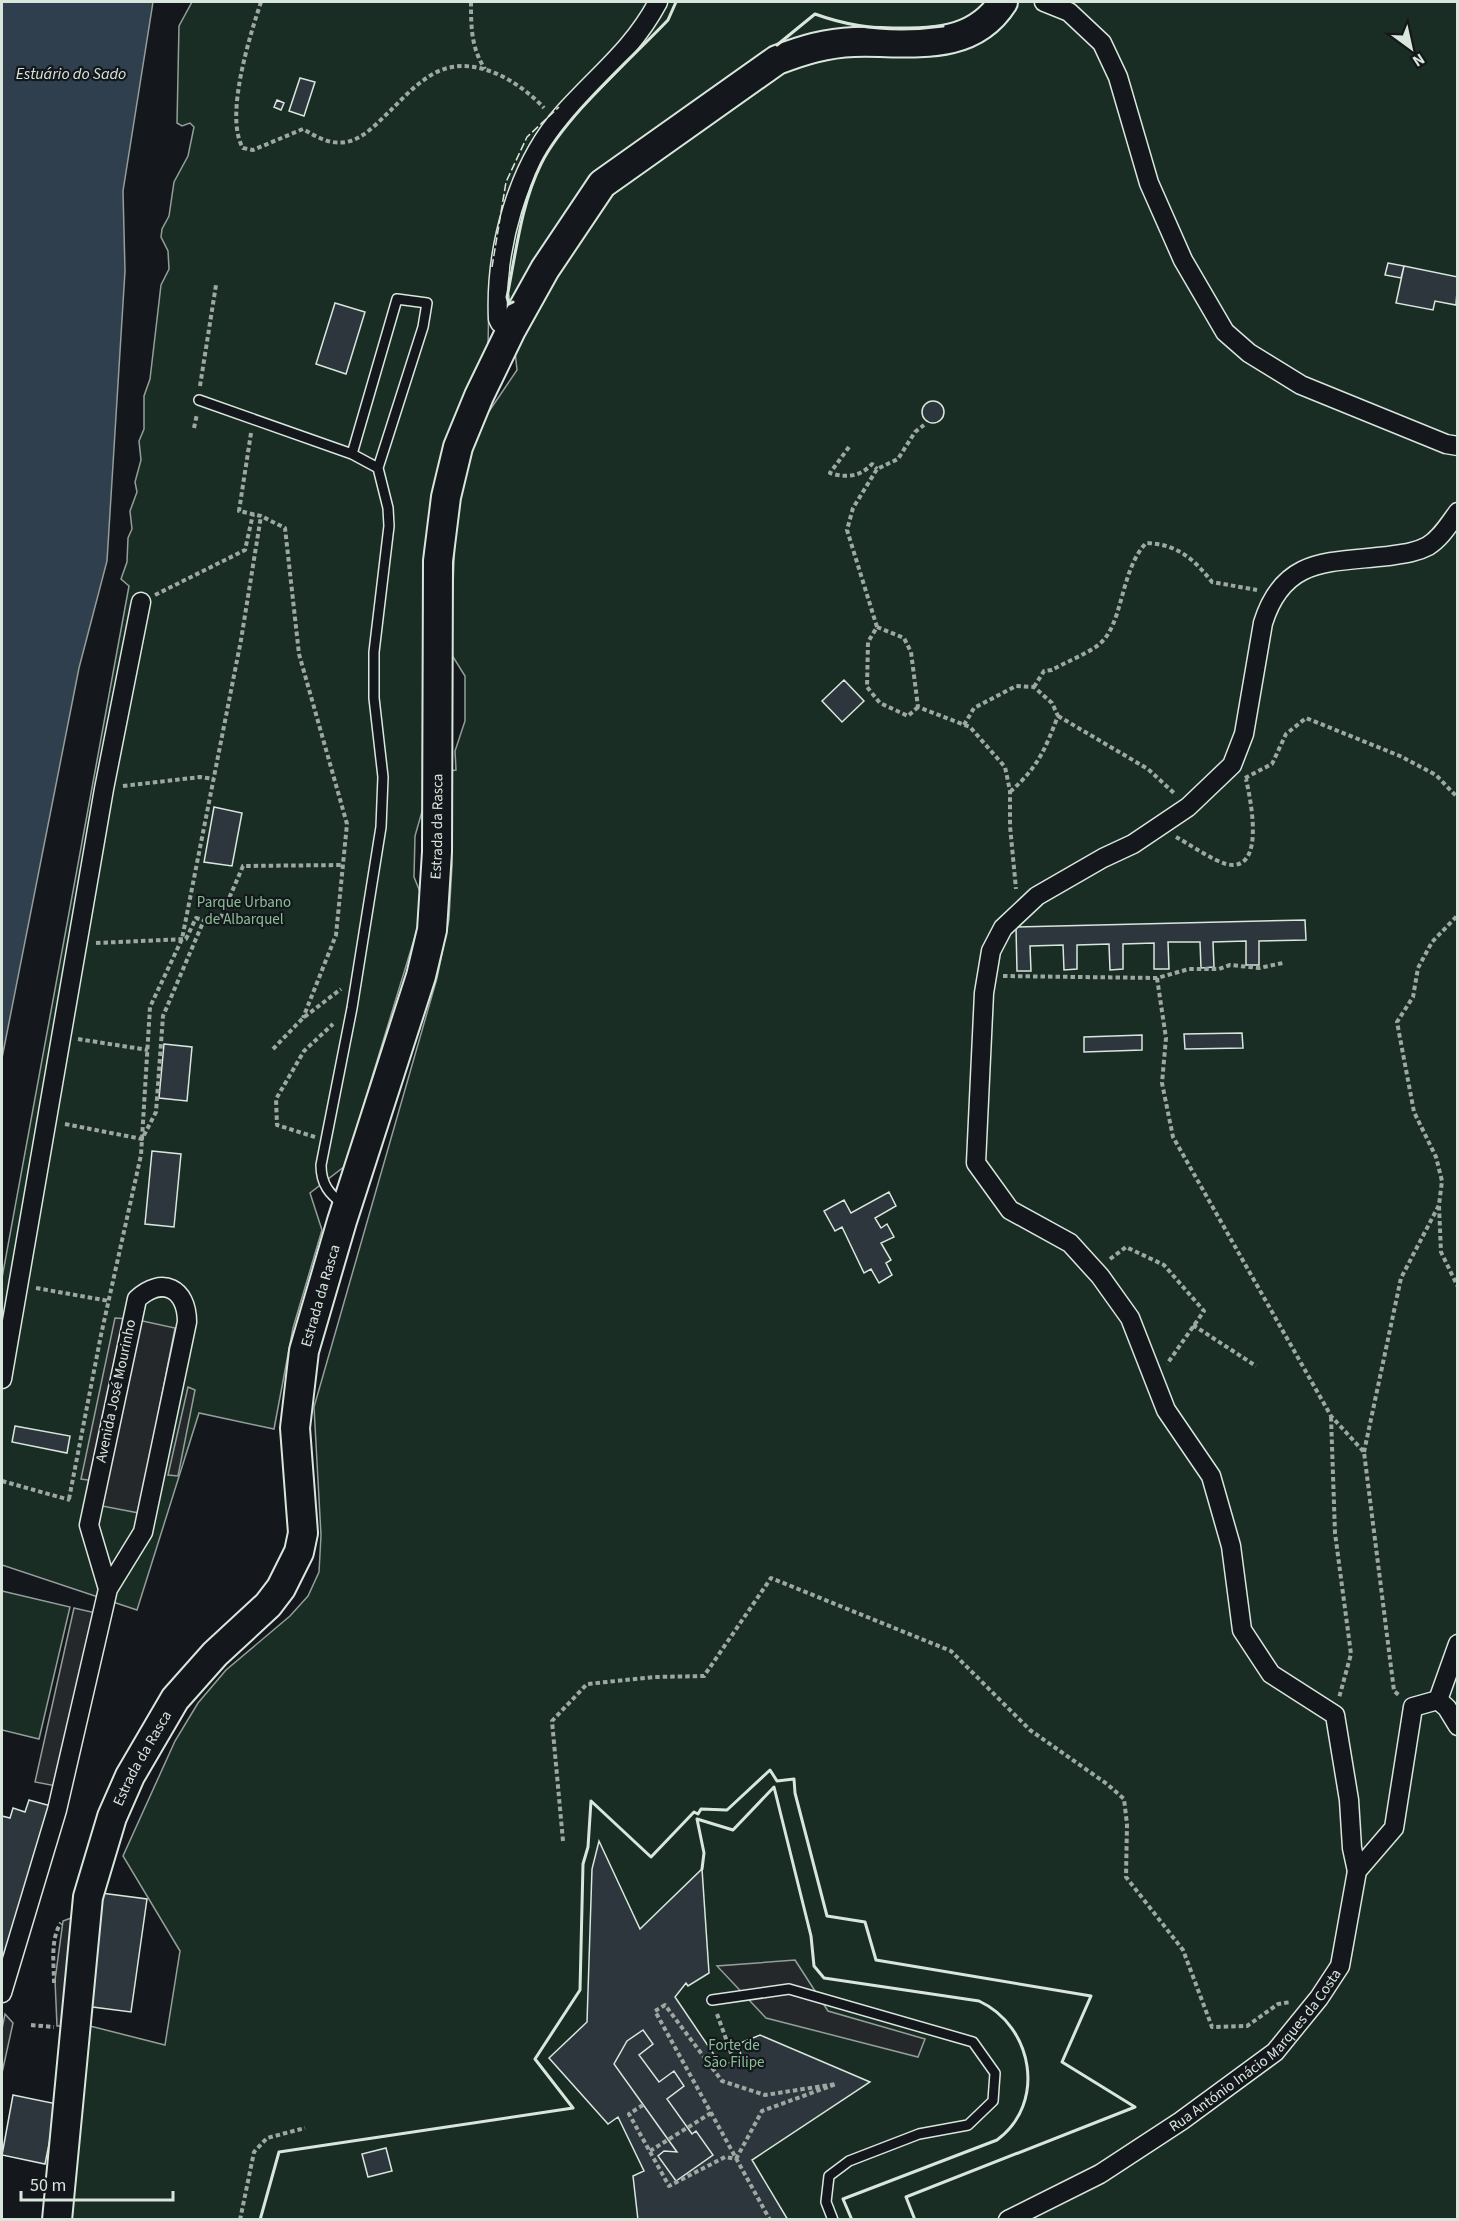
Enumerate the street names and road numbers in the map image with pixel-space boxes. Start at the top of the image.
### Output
street label: Estrada da Rasca [425,774,448,880]
street label: Estrada da Rasca [295,1242,345,1349]
street label: Avenida José Mourinho [91,1318,141,1464]
street label: Estrada da Rasca [108,1707,176,1809]
street label: Rua António Inácio Marques da Costa [1165,1965,1346,2137]

